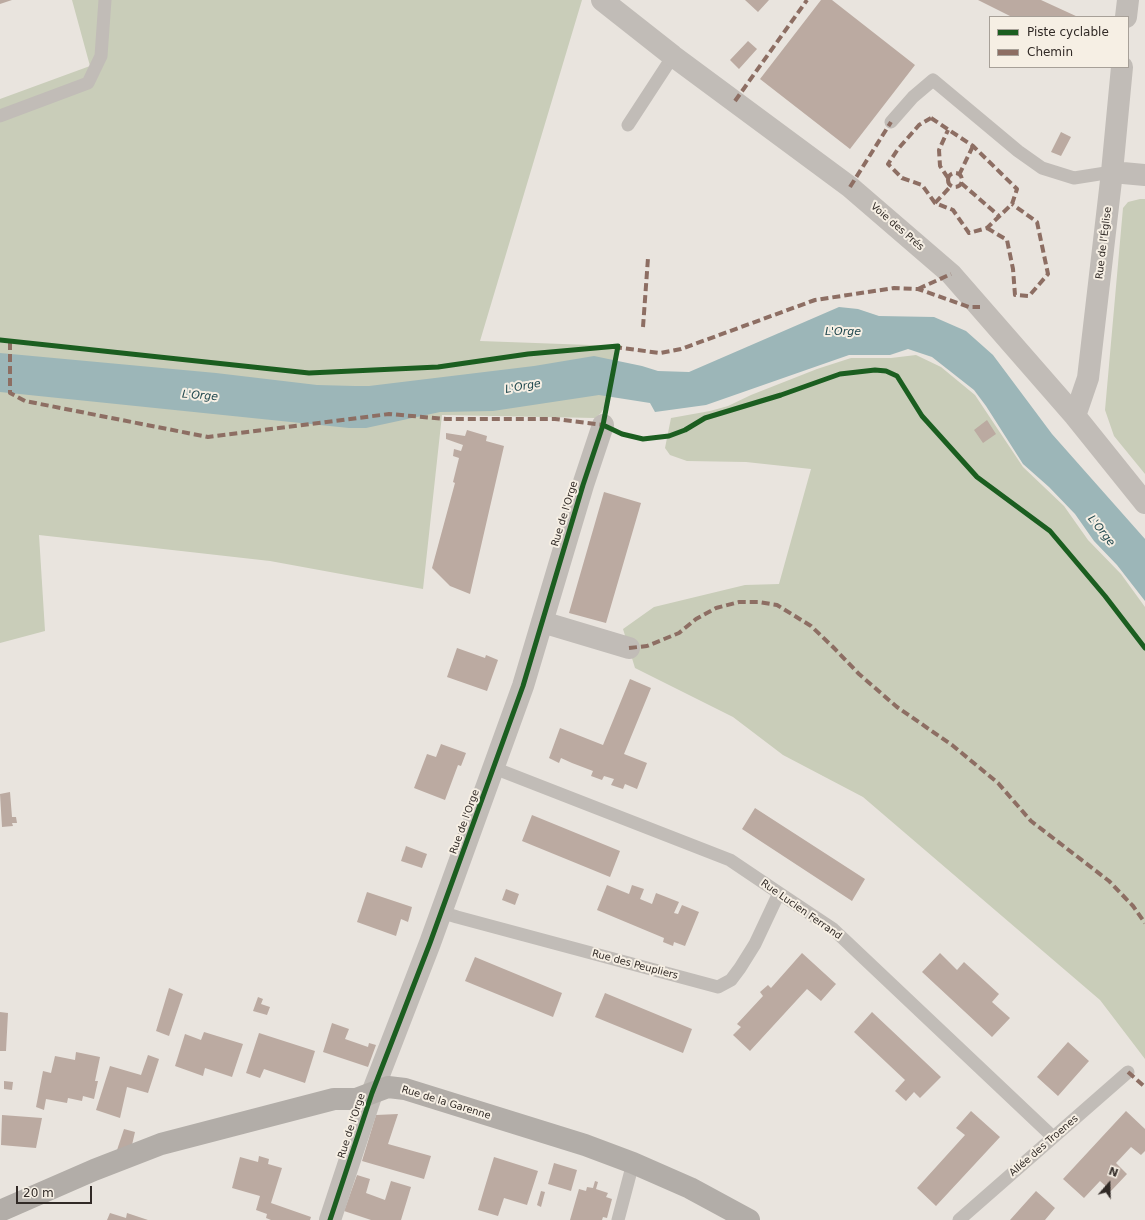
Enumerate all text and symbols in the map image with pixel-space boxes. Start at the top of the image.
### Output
legend [989,16,1129,68]
text: Piste cyclable [1027,25,1109,39]
text: Chemin [1027,45,1073,59]
street label: Voie des Prés [868,201,926,253]
street label: Rue de l'Église [1094,206,1114,280]
water label: L'Orge [825,325,861,339]
water label: L'Orge [504,377,542,397]
water label: L'Orge [182,388,218,404]
street label: Rue de l'Orge [549,480,581,548]
water label: L'Orge [1085,513,1117,549]
street label: Rue de l'Orge [448,788,482,856]
street label: Rue Lucien Ferrand [758,878,844,942]
street label: Rue des Peupliers [591,948,679,982]
street label: Rue de la Garenne [400,1084,492,1122]
street label: Rue de l'Orge [336,1092,368,1160]
street label: Allée des Troenes [1007,1113,1081,1179]
north arrow [1089,1164,1129,1204]
text: N [1107,1165,1120,1180]
scale bar [18,1178,94,1204]
text: 20 m [23,1186,54,1200]

